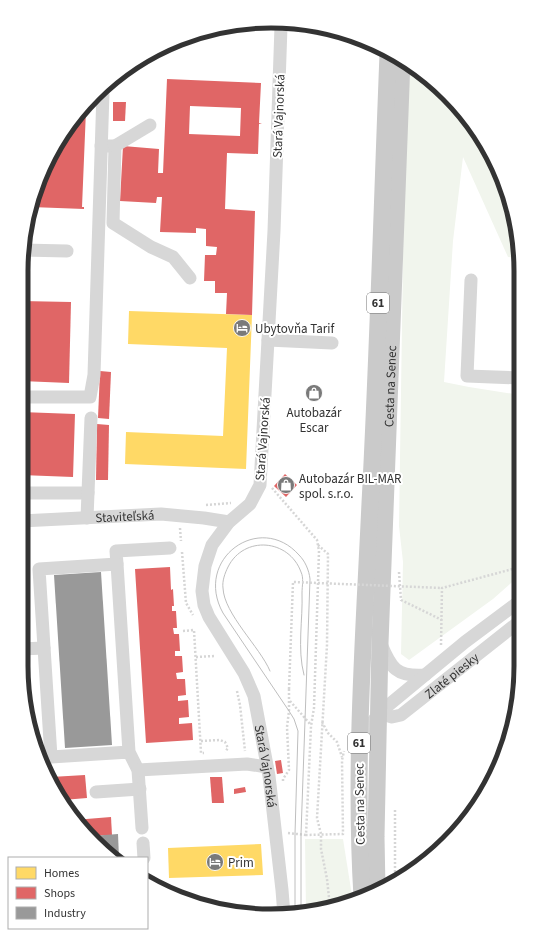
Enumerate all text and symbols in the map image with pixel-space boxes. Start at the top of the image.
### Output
street label: Stará Vajnorská [269,74,289,158]
road number: 61 [367,293,389,313]
hotel icon: Ubytovňa Tarif [232,318,252,338]
place label: Ubytovňa Tarif [255,320,335,338]
street label: Cesta na Senec [380,345,401,427]
shop icon: Autobazár Escar [304,383,324,403]
street label: Stará Vajnorská [251,397,275,481]
place label: Autobazár Escar [286,404,342,437]
place label: Autobazár BIL-MAR spol. s.r.o. [299,470,402,503]
shop icon: Autobazár BIL-MAR spol. s.r.o. [276,475,296,495]
street label: Staviteľská [95,506,155,527]
street label: Zlaté piesky [421,649,483,703]
street label: Stará Vajnorská [250,723,281,809]
road number: 61 [348,733,370,753]
street label: Cesta na Senec [350,763,370,845]
hotel icon: Prim [205,852,225,872]
place label: Prim [228,854,254,872]
legend [8,857,148,929]
text: Homes [44,865,79,882]
text: Shops [44,885,75,902]
text: Industry [44,905,86,922]

